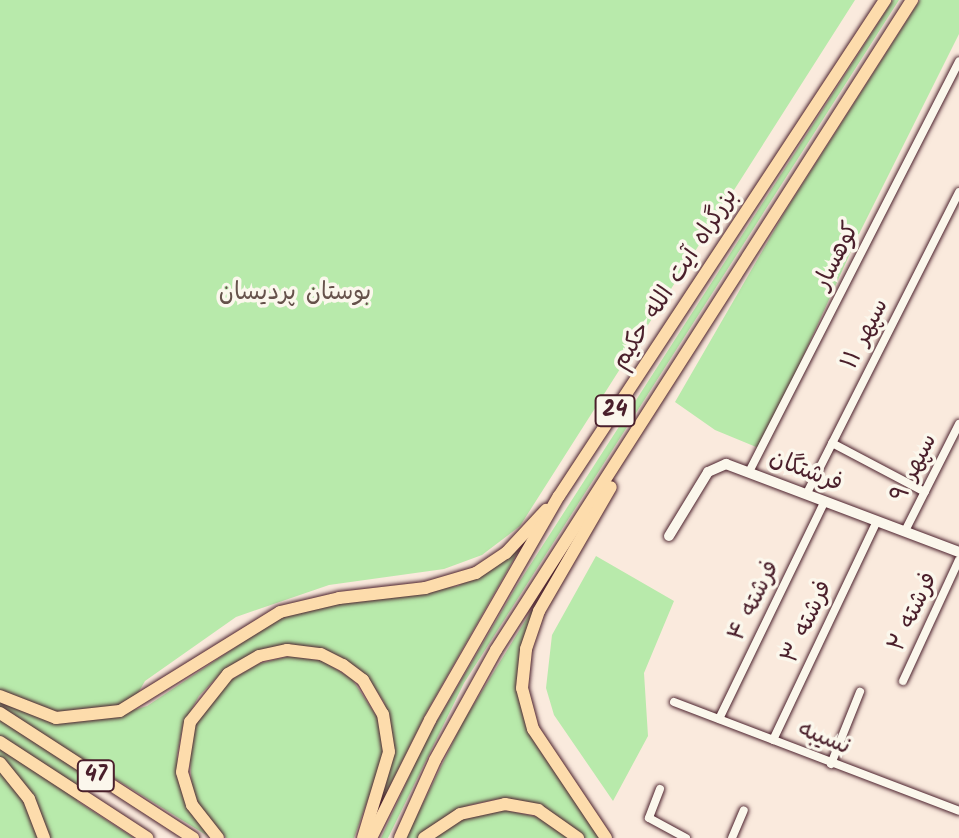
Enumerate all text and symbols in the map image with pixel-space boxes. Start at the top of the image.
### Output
street label: بزرگراه آیت الله حکیم [606,183,744,375]
street label: کوهسار [808,218,866,294]
park label: بوستان پردیسان [219,279,371,307]
street label: سپهر ۱۱ [835,294,895,374]
road number: 24 [593,393,637,429]
street label: سپهر ۹ [885,429,943,507]
street label: فرشتگان [765,443,847,499]
street label: فرشته ۴ [722,556,786,646]
street label: فرشته ۲ [882,568,944,656]
street label: فرشته ۳ [775,576,839,668]
street label: نسیبه [793,714,855,762]
road number: 47 [76,758,116,794]

